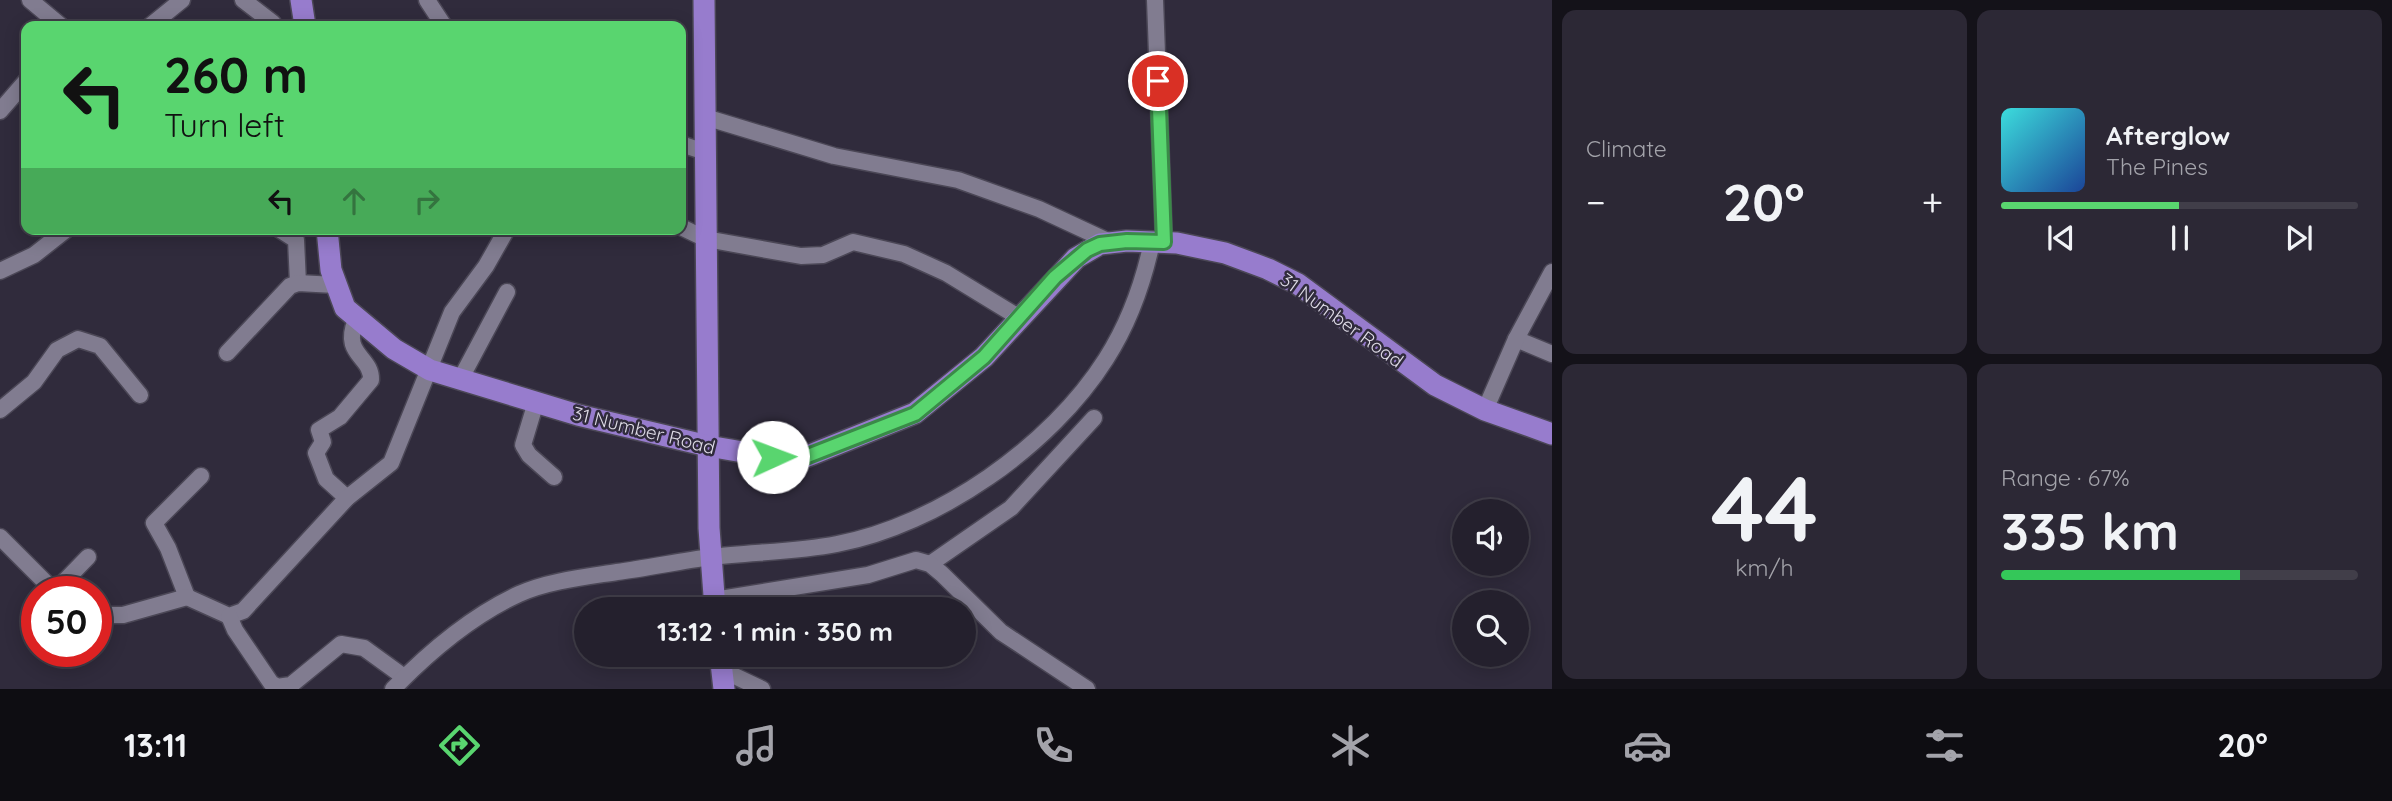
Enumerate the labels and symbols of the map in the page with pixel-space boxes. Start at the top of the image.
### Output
pin [1128,51,1188,111]
street label: 31 Number Road [1276,267,1408,373]
street label: 31 Number Road [570,401,718,459]
position arrow [736,420,810,494]
speed limit sign: 50 [21,576,112,667]

